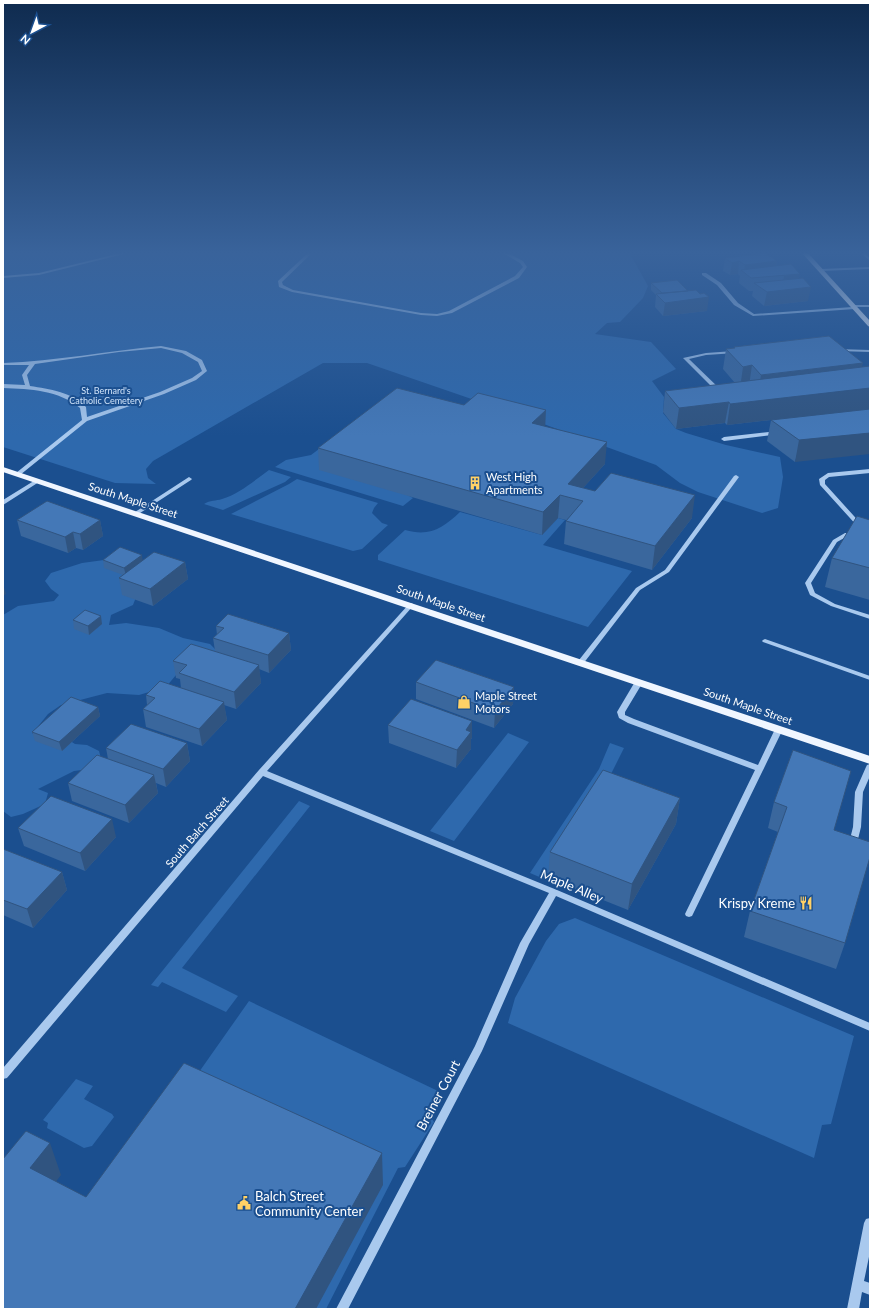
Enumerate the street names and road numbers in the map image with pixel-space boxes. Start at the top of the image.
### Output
street label: South Maple Street [87,479,179,520]
street label: South Maple Street [395,581,487,624]
street label: South Maple Street [702,684,794,727]
street label: South Balch Street [162,794,231,870]
street label: Maple Alley [538,866,606,907]
street label: Breiner Court [413,1057,463,1133]

